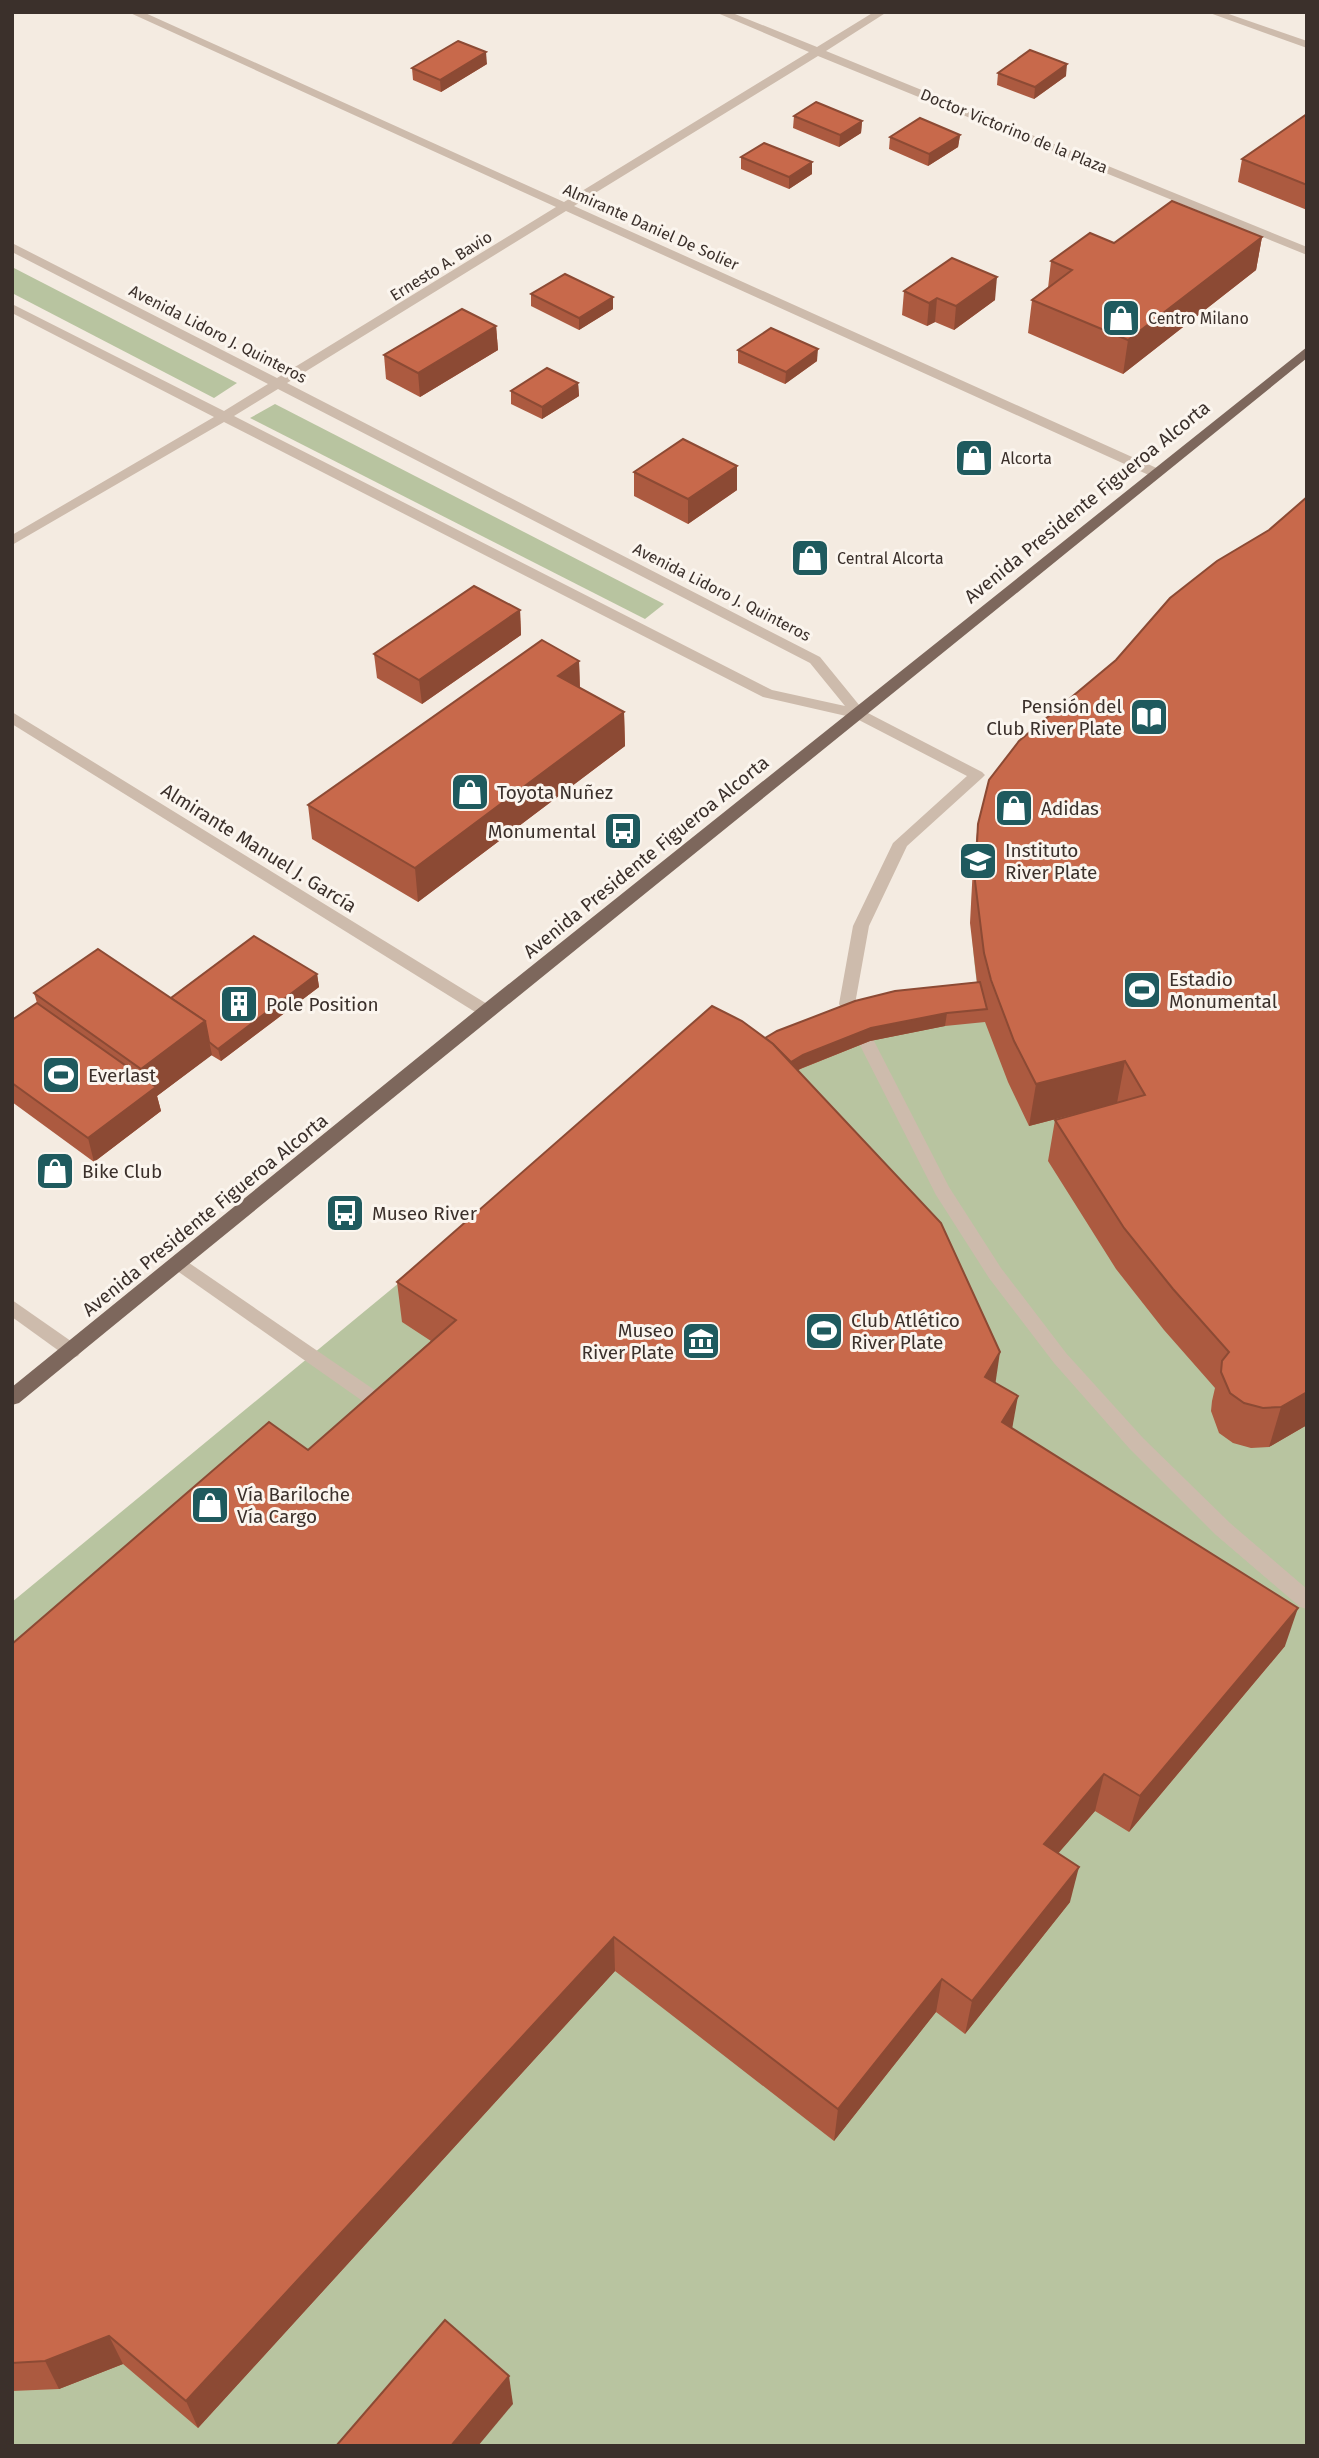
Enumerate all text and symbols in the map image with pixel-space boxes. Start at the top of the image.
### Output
street label: Doctor Victorino de la Plaza [918,85,1110,177]
street label: Almirante Daniel De Solier [560,180,742,275]
street label: Ernesto A. Bavio [387,227,495,305]
street label: Avenida Lidoro J. Quinteros [126,281,310,387]
shop icon: Centro Milano [1100,297,1142,339]
place label: Centro Milano [1148,309,1249,328]
street label: Avenida Presidente Figueroa Alcorta [960,396,1214,608]
shop icon: Alcorta [953,437,995,479]
place label: Alcorta [1001,449,1052,468]
shop icon: Central Alcorta [789,537,831,579]
street label: Avenida Lidoro J. Quinteros [630,539,814,645]
place label: Central Alcorta [837,549,944,568]
place label: Pensión del Club River Plate [986,695,1122,740]
library icon: Pensión del Club River Plate [1128,696,1170,738]
street label: Avenida Presidente Figueroa Alcorta [519,751,773,963]
shop icon: Toyota Nuñez [449,771,491,813]
street label: Almirante Manuel J. García [157,778,361,918]
place label: Toyota Nuñez [497,781,613,804]
shop icon: Adidas [993,787,1035,829]
place label: Adidas [1041,797,1099,820]
bus stop icon: Monumental [602,810,644,852]
place label: Monumental [488,820,596,843]
place label: Instituto River Plate [1005,839,1097,884]
school or university icon: Instituto River Plate [957,840,999,882]
place label: Estadio Monumental [1169,968,1278,1013]
sports icon: Estadio Monumental [1121,969,1163,1011]
building icon: Pole Position [218,983,260,1025]
place label: Pole Position [266,993,379,1016]
sports icon: Everlast [40,1054,82,1096]
place label: Everlast [88,1064,156,1087]
street label: Avenida Presidente Figueroa Alcorta [78,1109,332,1321]
shop icon: Bike Club [34,1150,76,1192]
place label: Bike Club [82,1160,162,1183]
bus stop icon: Museo River [324,1192,366,1234]
place label: Museo River [372,1202,478,1225]
place label: Club Atlético River Plate [851,1309,960,1354]
sports icon: Club Atlético River Plate [803,1310,845,1352]
place label: Museo River Plate [582,1319,674,1364]
museum icon: Museo River Plate [680,1320,722,1362]
place label: Vía Bariloche Vía Cargo [237,1483,350,1528]
shop icon: Vía Bariloche Vía Cargo [189,1484,231,1526]

